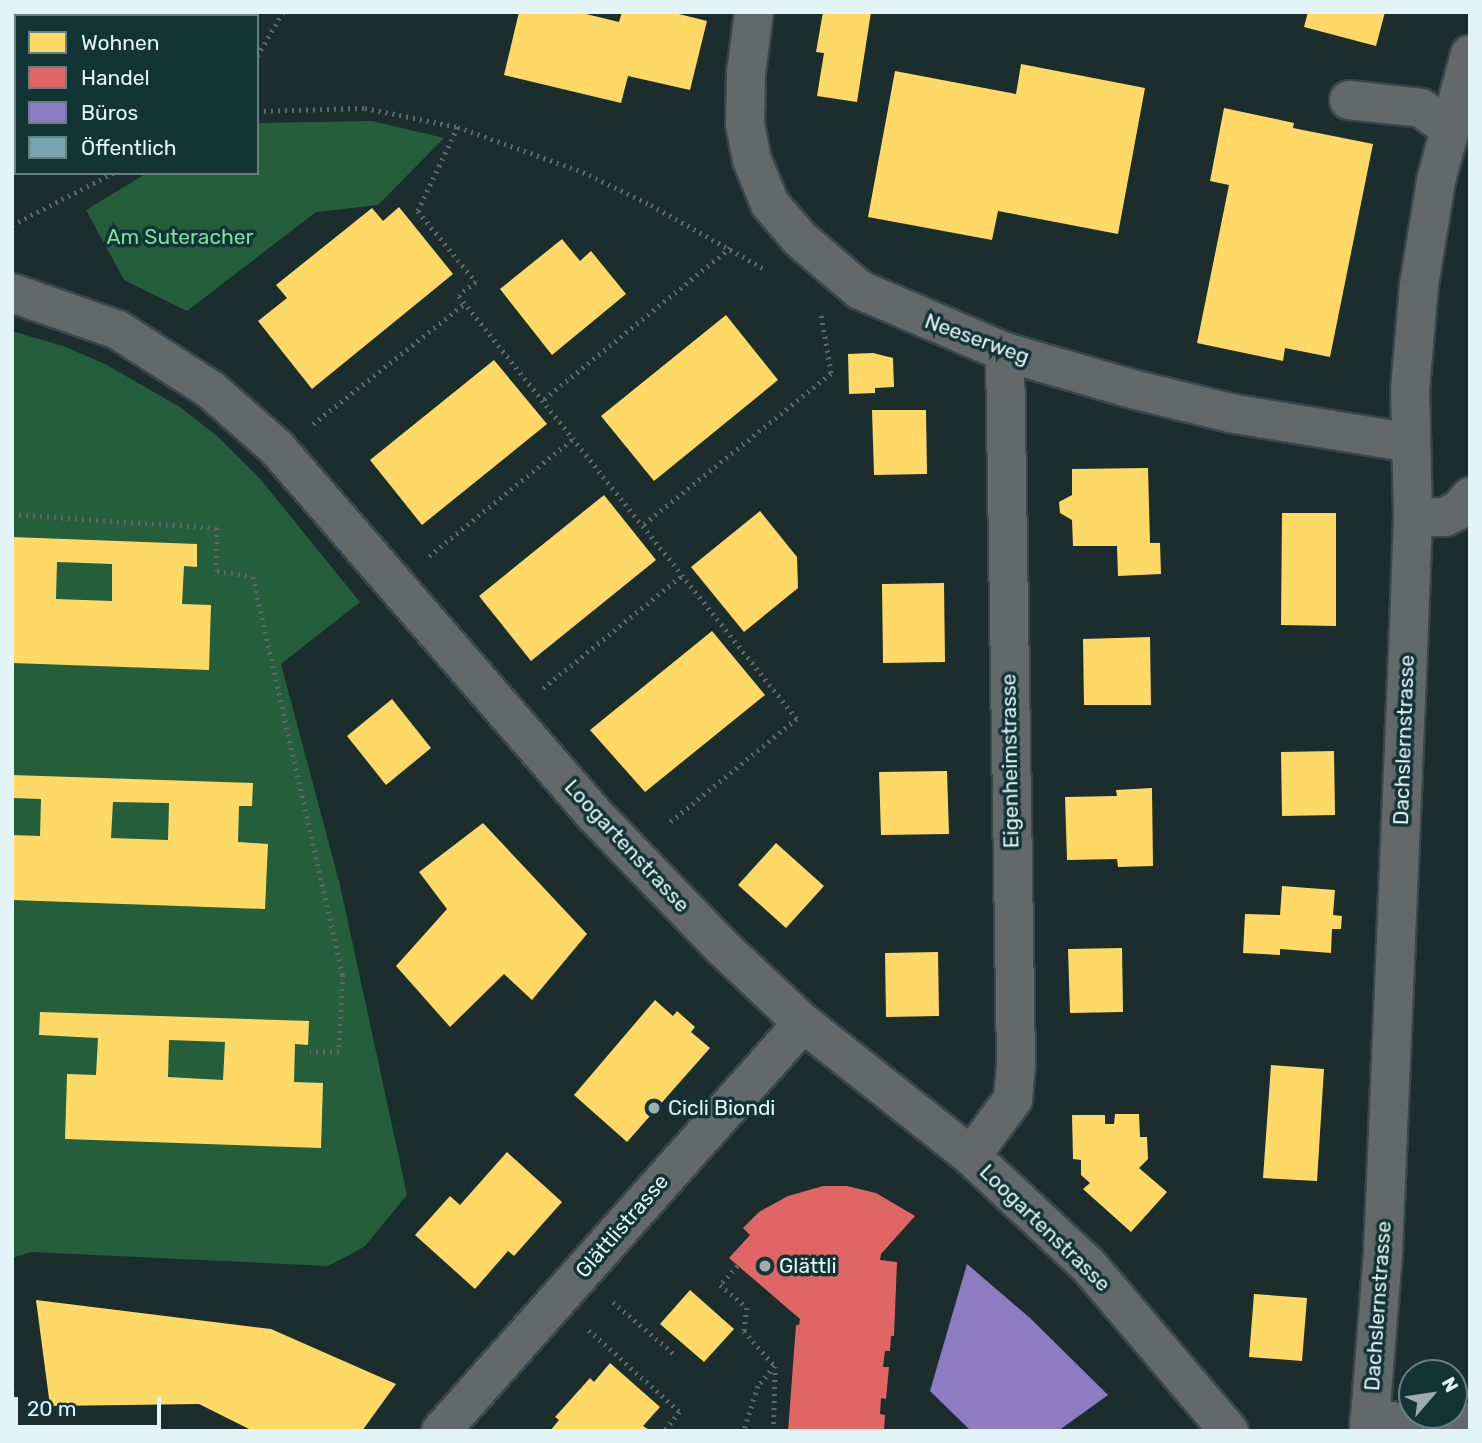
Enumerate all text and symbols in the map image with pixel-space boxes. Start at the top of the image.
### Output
legend [14,14,259,175]
text: Wohnen [81,30,159,55]
text: Handel [81,65,150,90]
text: Büros [81,100,138,125]
text: Öffentlich [81,135,177,160]
park label: Am Suteracher [106,224,254,250]
street label: Neeserweg [921,308,1033,370]
street label: Dachslernstrasse [1388,655,1420,825]
street label: Eigenheimstrasse [996,673,1024,849]
street label: Loogartenstrasse [559,775,695,917]
place label: Cicli Biondi [668,1095,775,1121]
marker: Cicli Biondi [646,1100,662,1116]
street label: Loogartenstrasse [974,1159,1116,1297]
street label: Glättlistrasse [570,1169,674,1283]
street label: Dachslernstrasse [1359,1220,1397,1392]
place label: Glättli [779,1253,837,1279]
marker: Glättli [757,1258,773,1274]
north arrow [1398,1359,1468,1429]
text: N [1437,1373,1463,1396]
scale bar [18,1384,164,1428]
text: 20 m [27,1396,76,1421]

